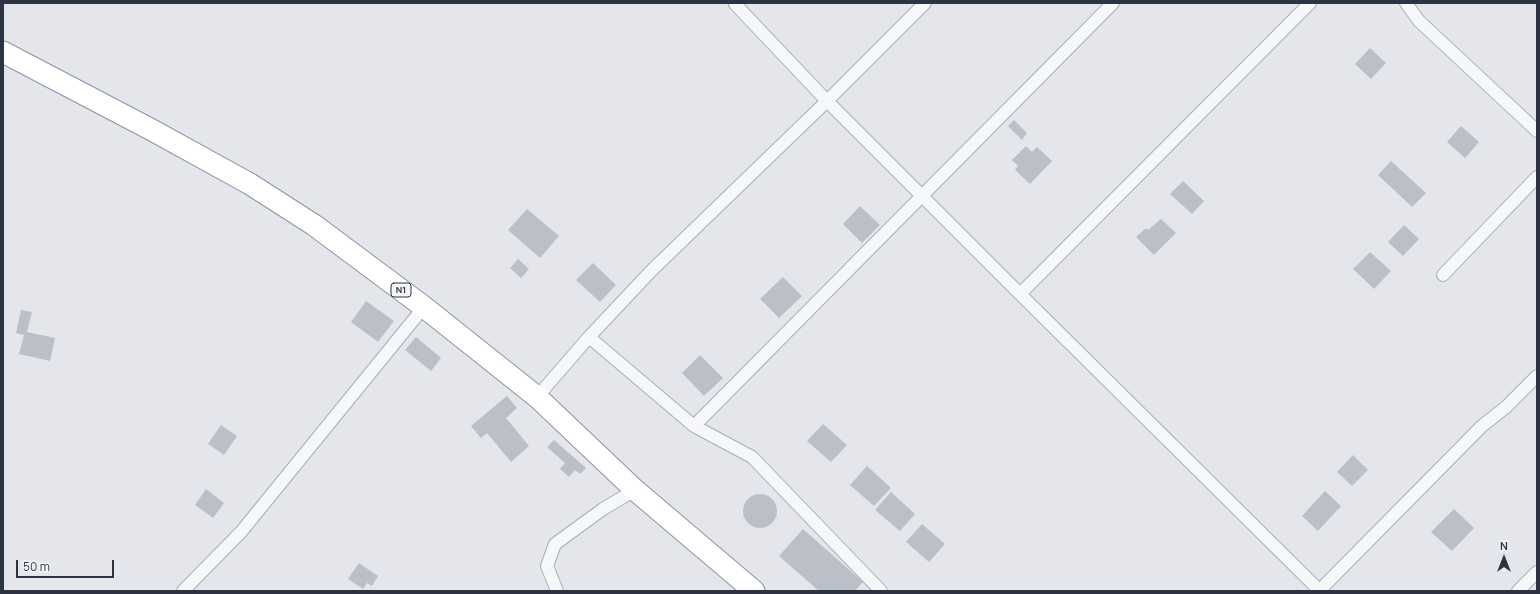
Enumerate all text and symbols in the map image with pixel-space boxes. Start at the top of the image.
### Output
road number: N1 [391,283,411,297]
north arrow [1484,538,1524,578]
text: N [1500,538,1508,553]
scale bar [18,552,116,578]
text: 50 m [23,558,50,575]

